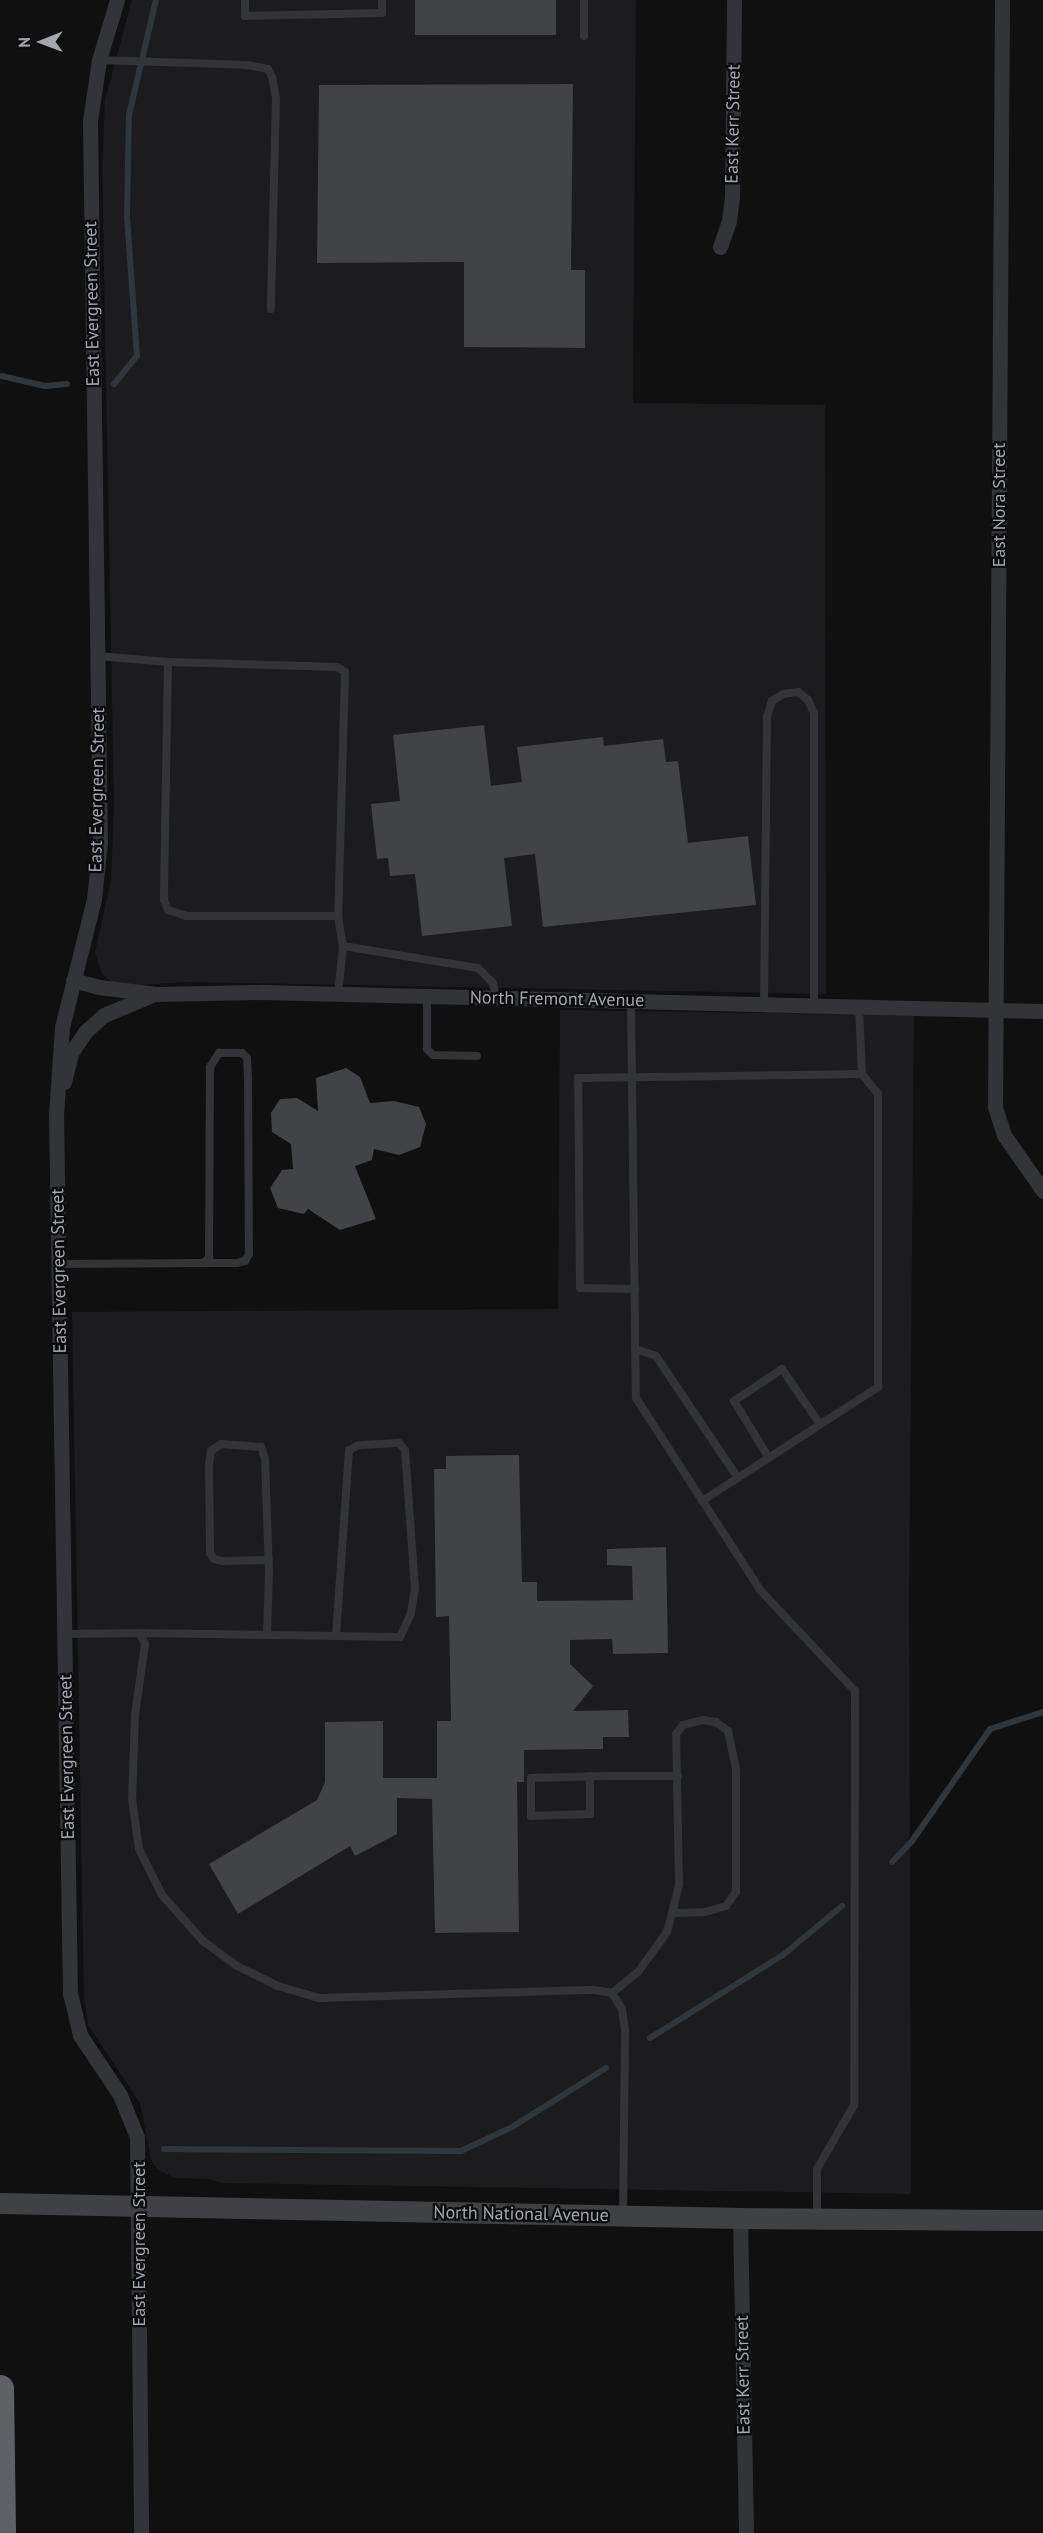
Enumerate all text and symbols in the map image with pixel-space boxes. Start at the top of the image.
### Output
north arrow [12,12,72,72]
text: N [14,37,34,48]
street label: East Kerr Street [721,64,745,184]
street label: East Evergreen Street [80,221,104,387]
street label: East Nora Street [988,443,1010,567]
street label: East Evergreen Street [85,707,109,873]
street label: North Fremont Avenue [469,987,645,1011]
street label: East Evergreen Street [47,1188,71,1354]
street label: East Evergreen Street [55,1674,79,1840]
street label: East Evergreen Street [128,2162,150,2326]
street label: North National Avenue [433,2202,609,2226]
street label: East Kerr Street [731,2315,755,2435]

